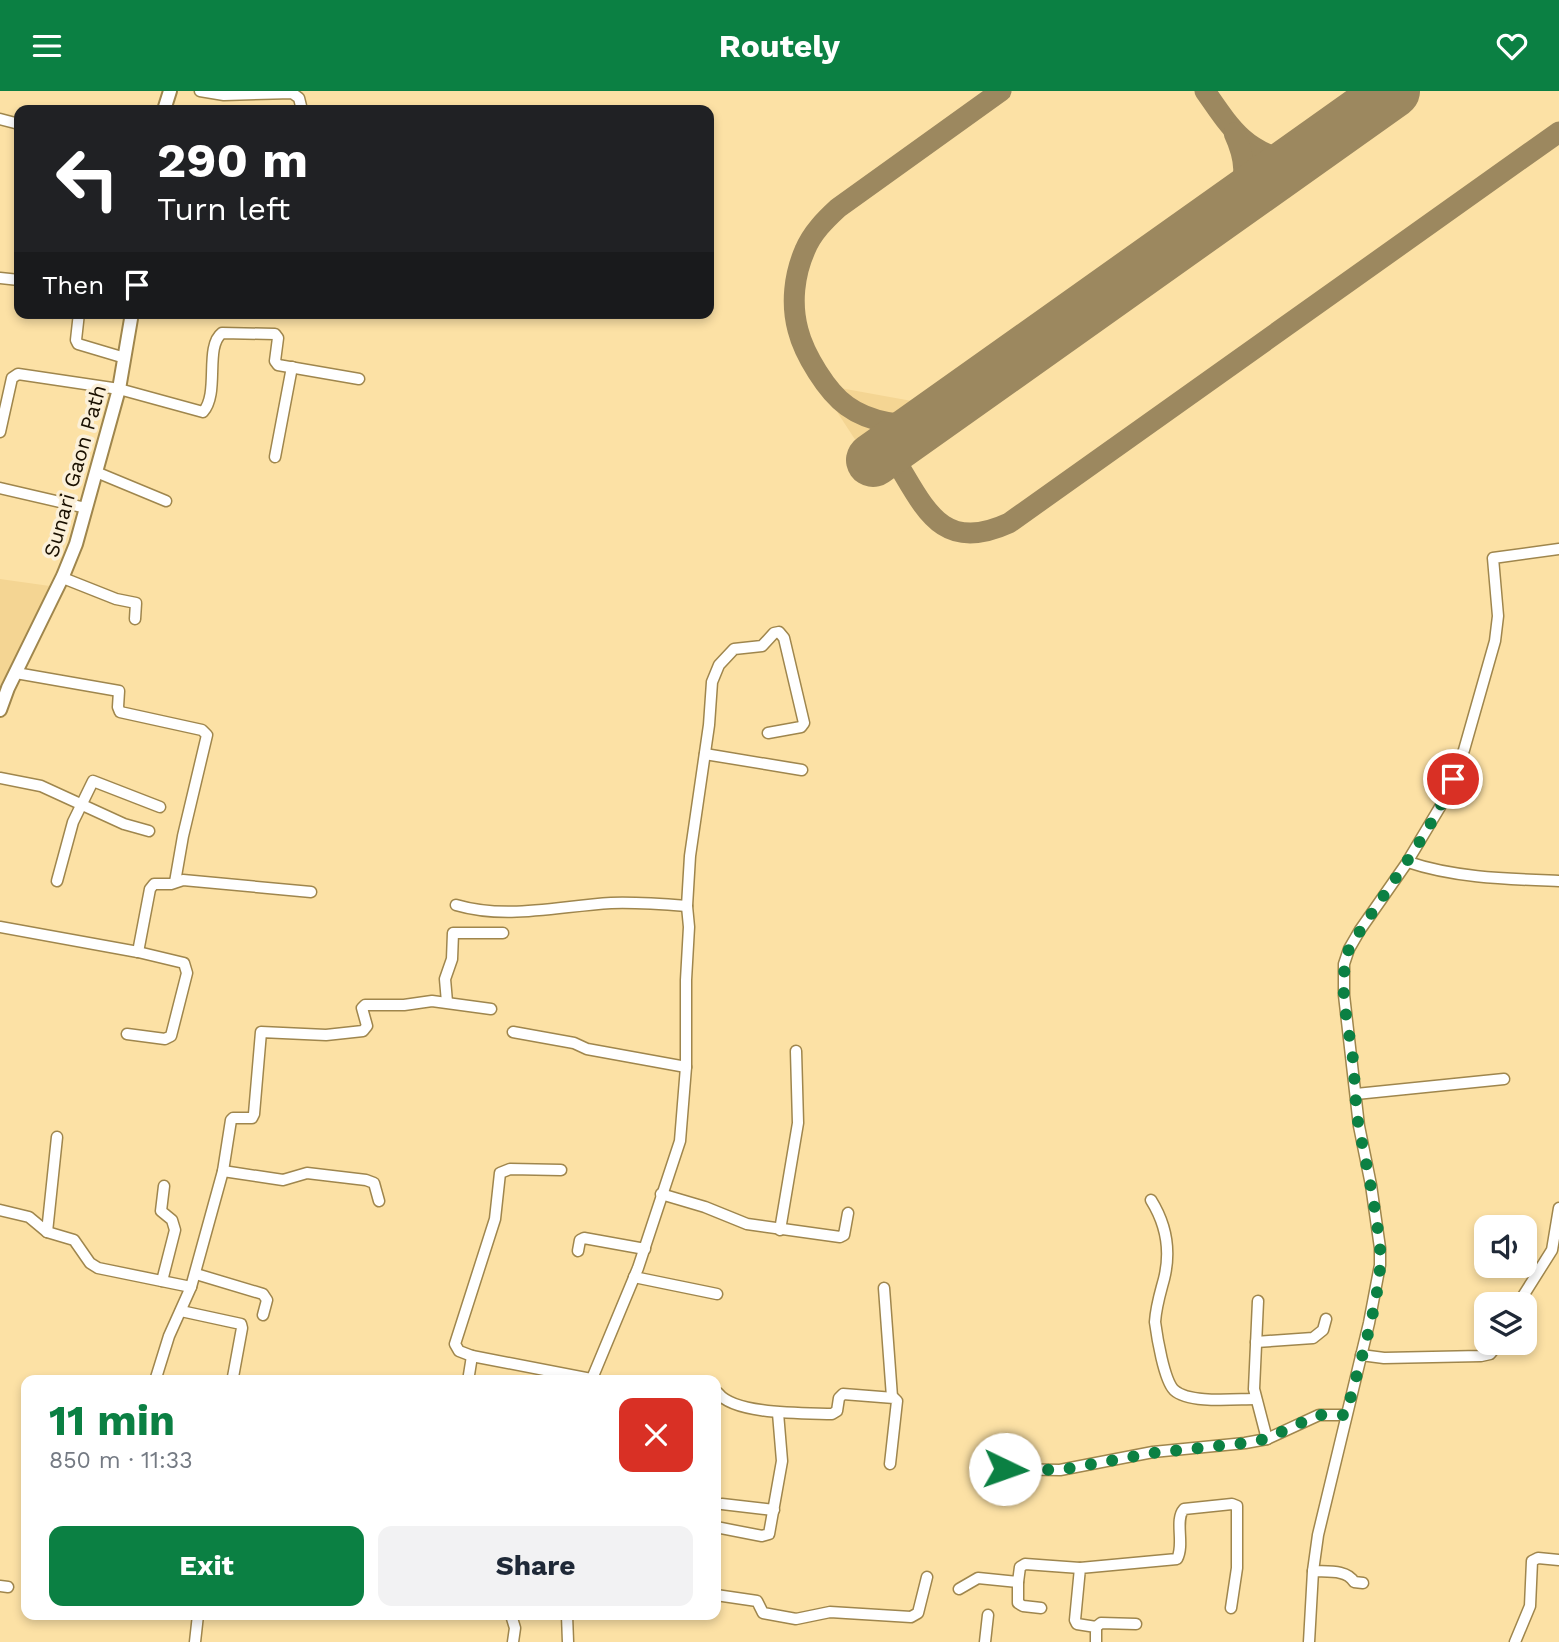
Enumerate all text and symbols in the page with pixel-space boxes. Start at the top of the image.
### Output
icon: menu [28,27,66,65]
text: Routely [719,27,840,65]
icon: heart [1493,27,1531,65]
text: 290 m [157,131,308,189]
icon: left [42,133,133,224]
text: Turn left [157,190,290,228]
icon: arrive [118,266,156,304]
text: Then [42,270,104,300]
street label: Sunari Gaon Path [38,382,111,560]
pin [1423,749,1483,809]
icon: arrive [1434,760,1472,798]
map controls [1474,1215,1537,1355]
button: sound [1474,1215,1537,1278]
button: layers [1474,1292,1537,1355]
text: 11 min [49,1396,175,1445]
button: close [619,1398,693,1472]
position arrow [968,1432,1042,1506]
text: 850 m · 11:33 [49,1447,193,1474]
button: Exit [49,1526,364,1606]
button: Share [378,1526,693,1606]

